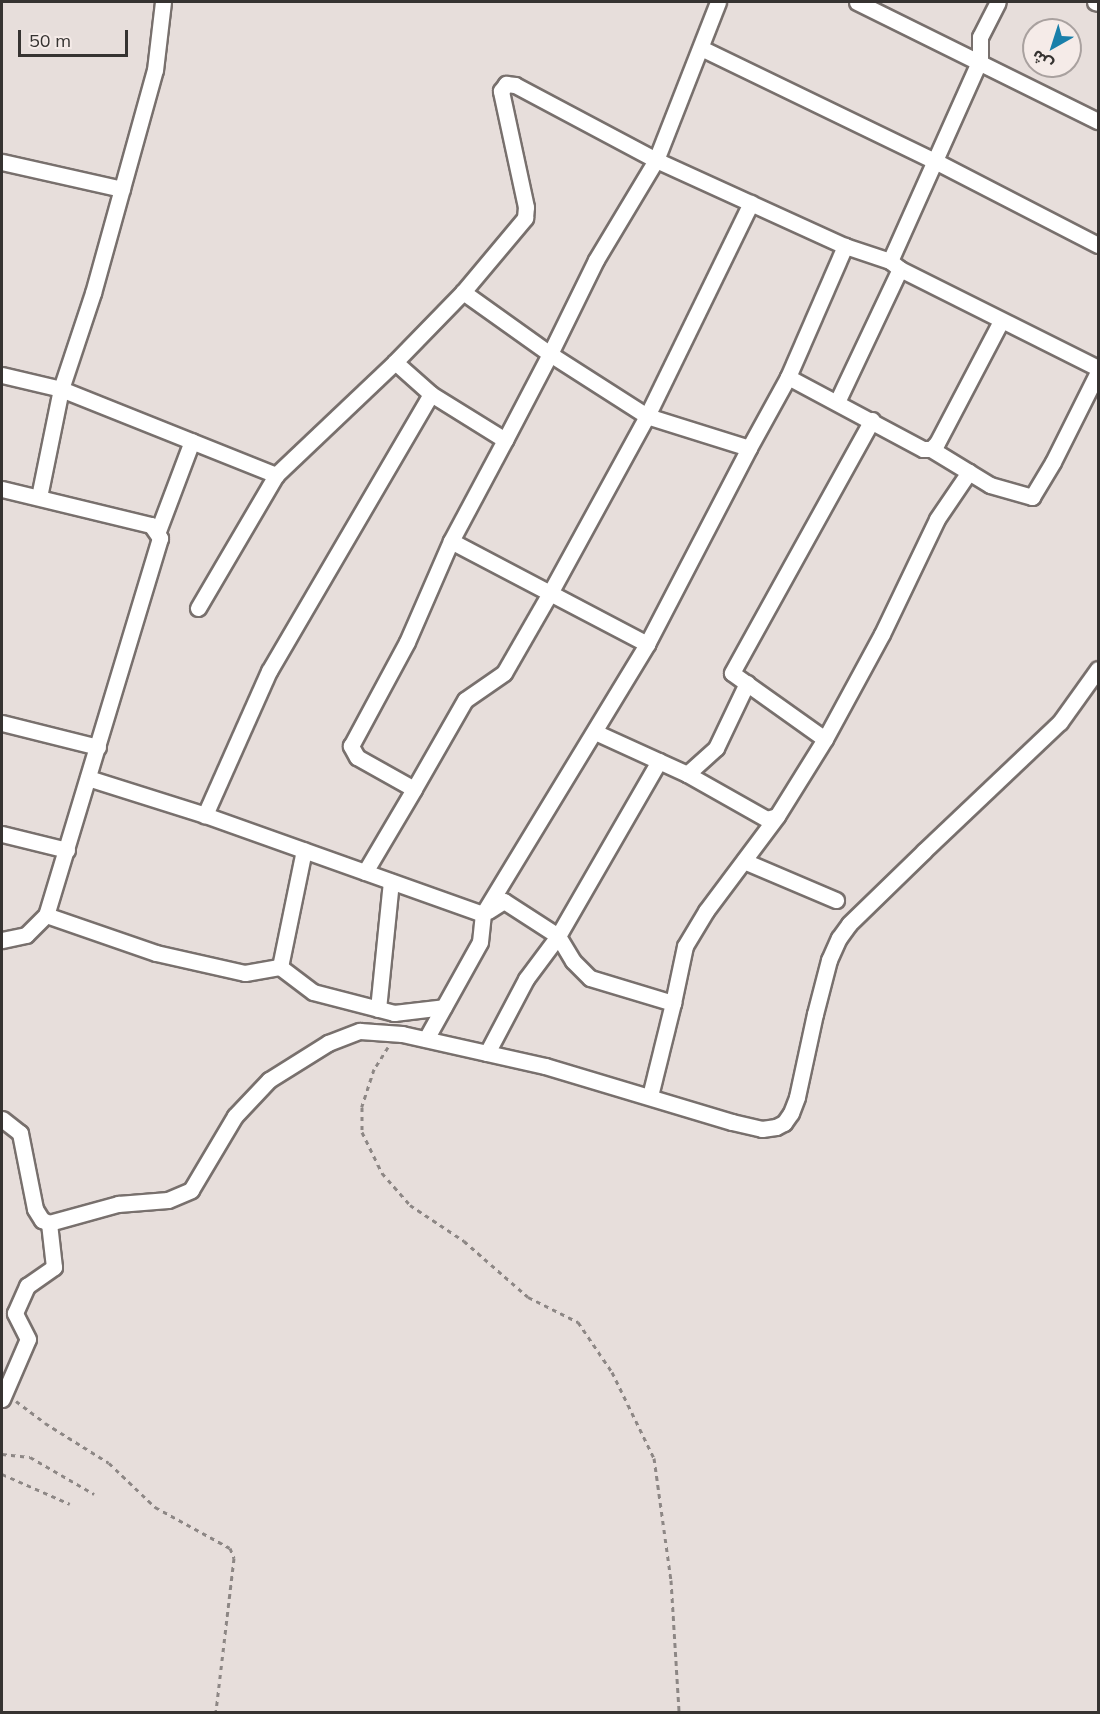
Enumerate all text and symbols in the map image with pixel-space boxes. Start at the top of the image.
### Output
scale bar [21,18,130,56]
north arrow [1022,18,1082,78]
text: 50 m [29,29,71,52]
text: ش [1027,46,1057,75]

